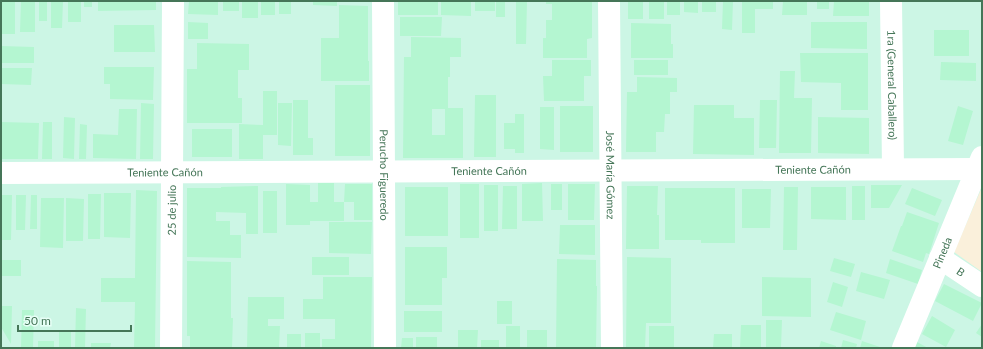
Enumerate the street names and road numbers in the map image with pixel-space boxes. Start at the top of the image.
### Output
street label: 1ra (General Caballero) [885,30,900,140]
street label: Perucho Figueredo [378,129,391,221]
street label: José María Gómez [604,131,618,219]
street label: Teniente Cañón [775,163,851,176]
street label: Teniente Cañón [451,164,527,177]
street label: Teniente Cañón [127,165,203,178]
street label: 25 de julio [165,185,178,235]
street label: Pineda [930,235,954,270]
street label: B [955,264,968,279]

